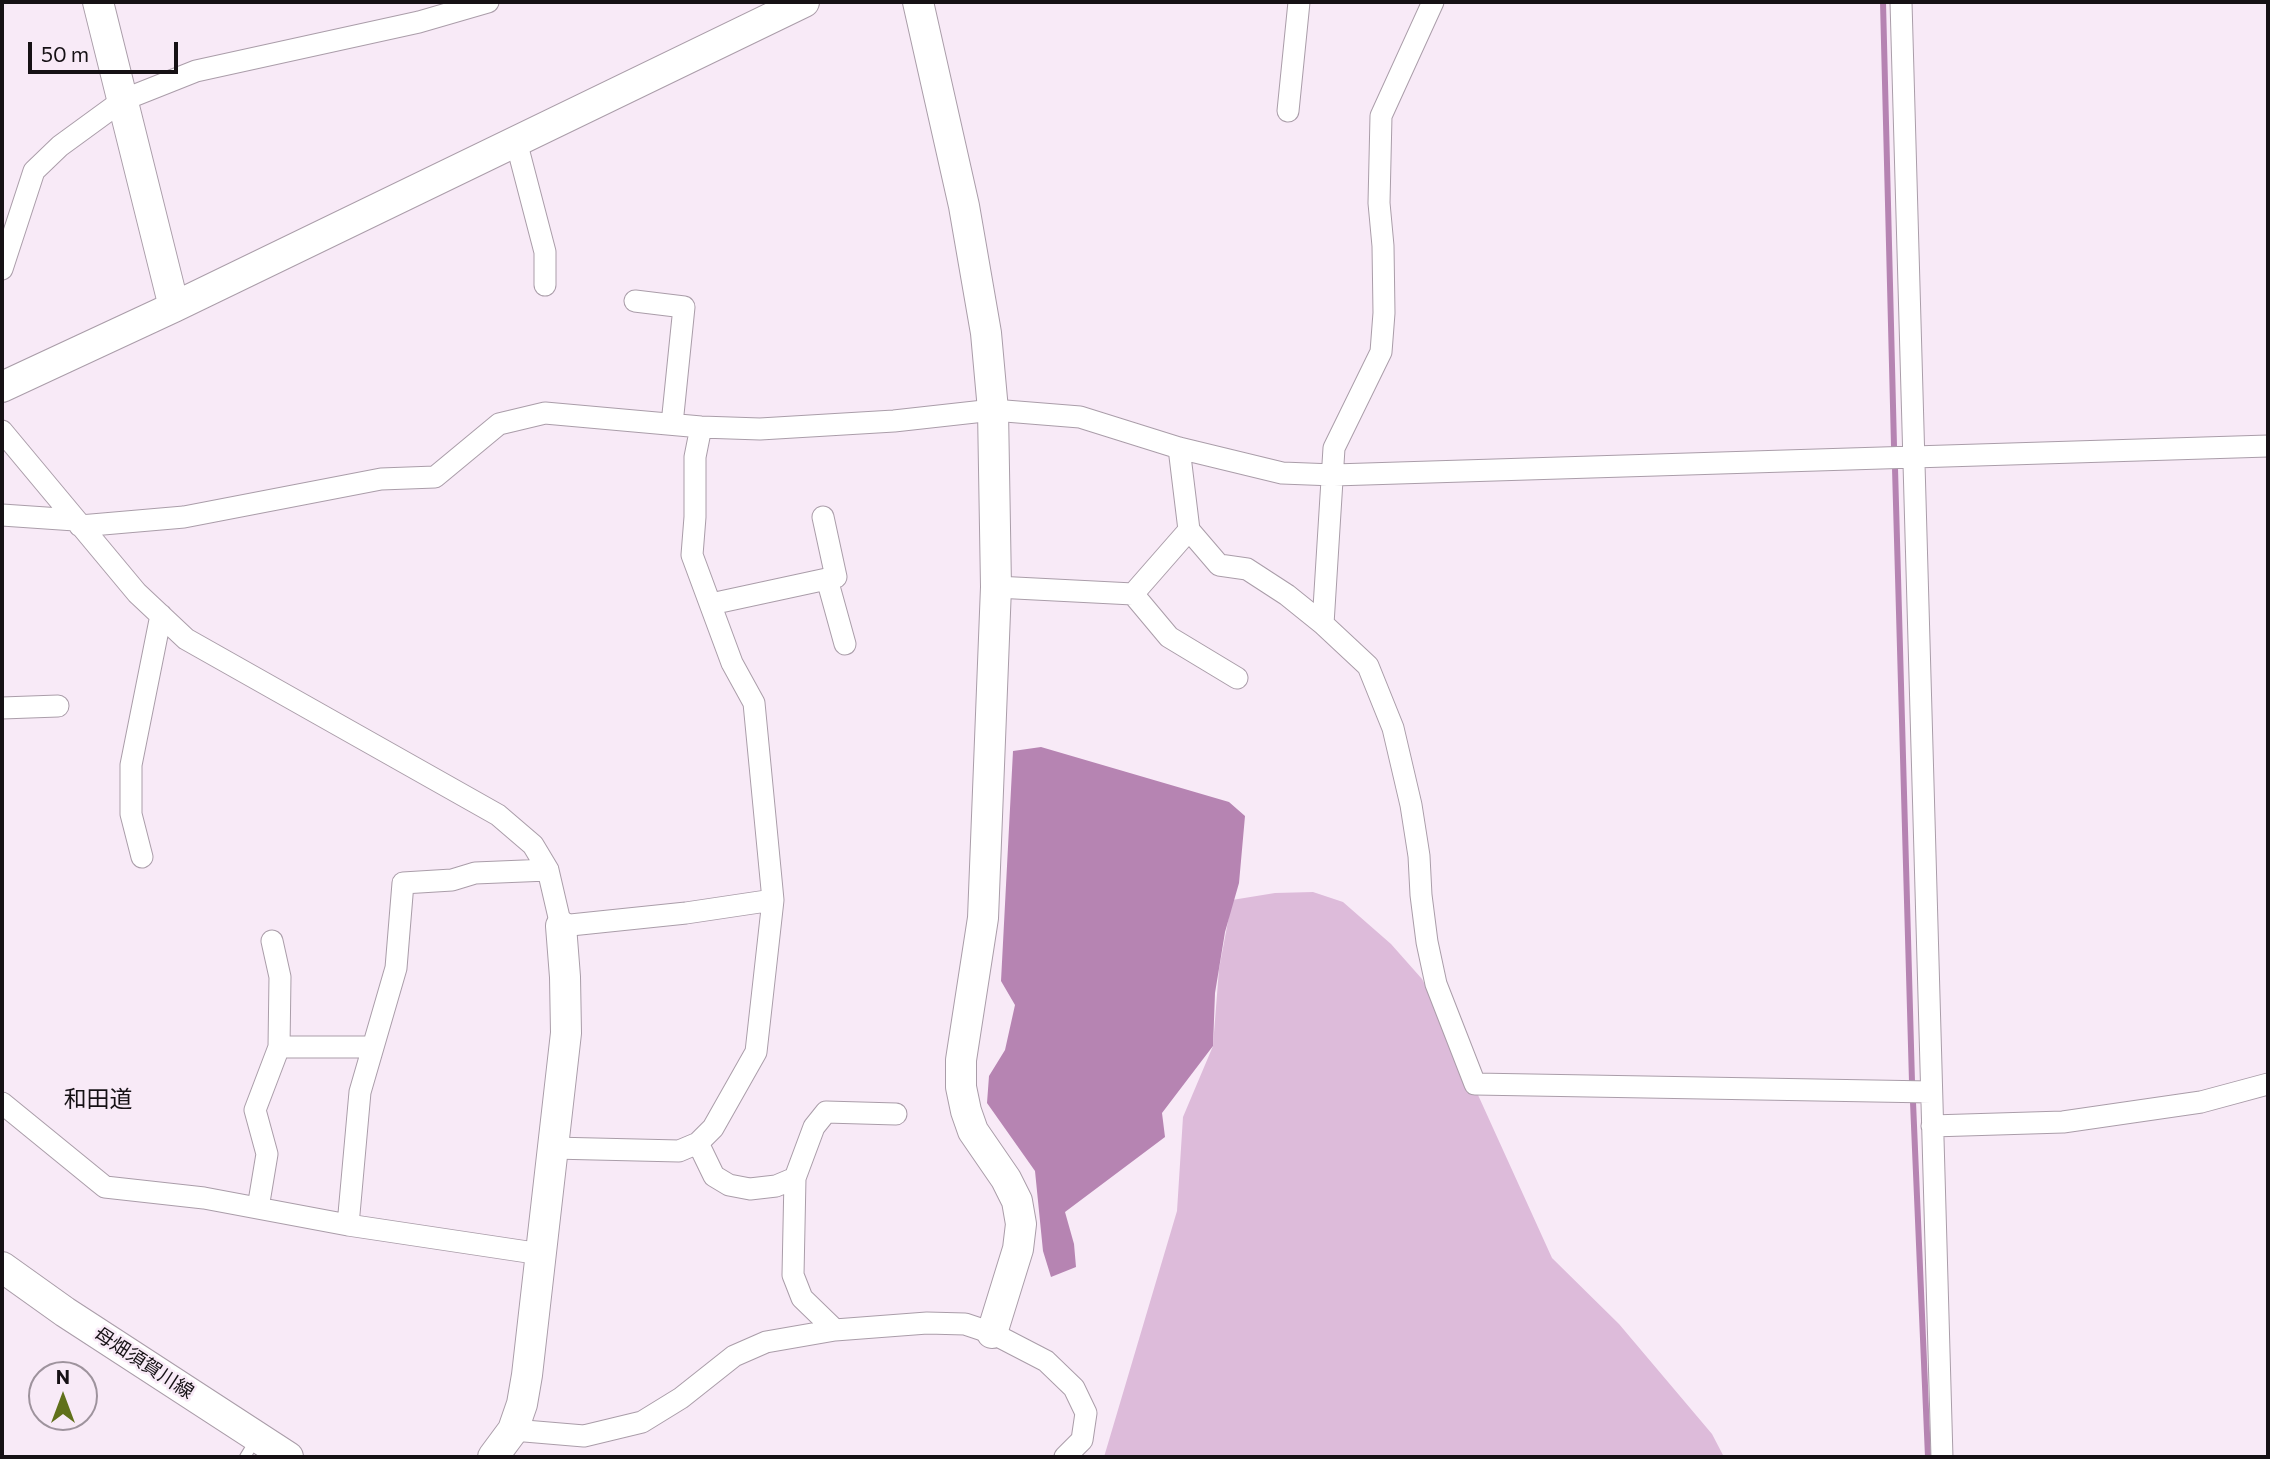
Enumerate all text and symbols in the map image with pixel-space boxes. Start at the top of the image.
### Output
scale bar [32,28,182,72]
text: 50 m [41,41,89,66]
district label: 和田道 [64,1085,132,1113]
street label: 母畑須賀川線 [90,1322,198,1404]
north arrow [28,1361,98,1431]
text: N [56,1365,70,1388]

